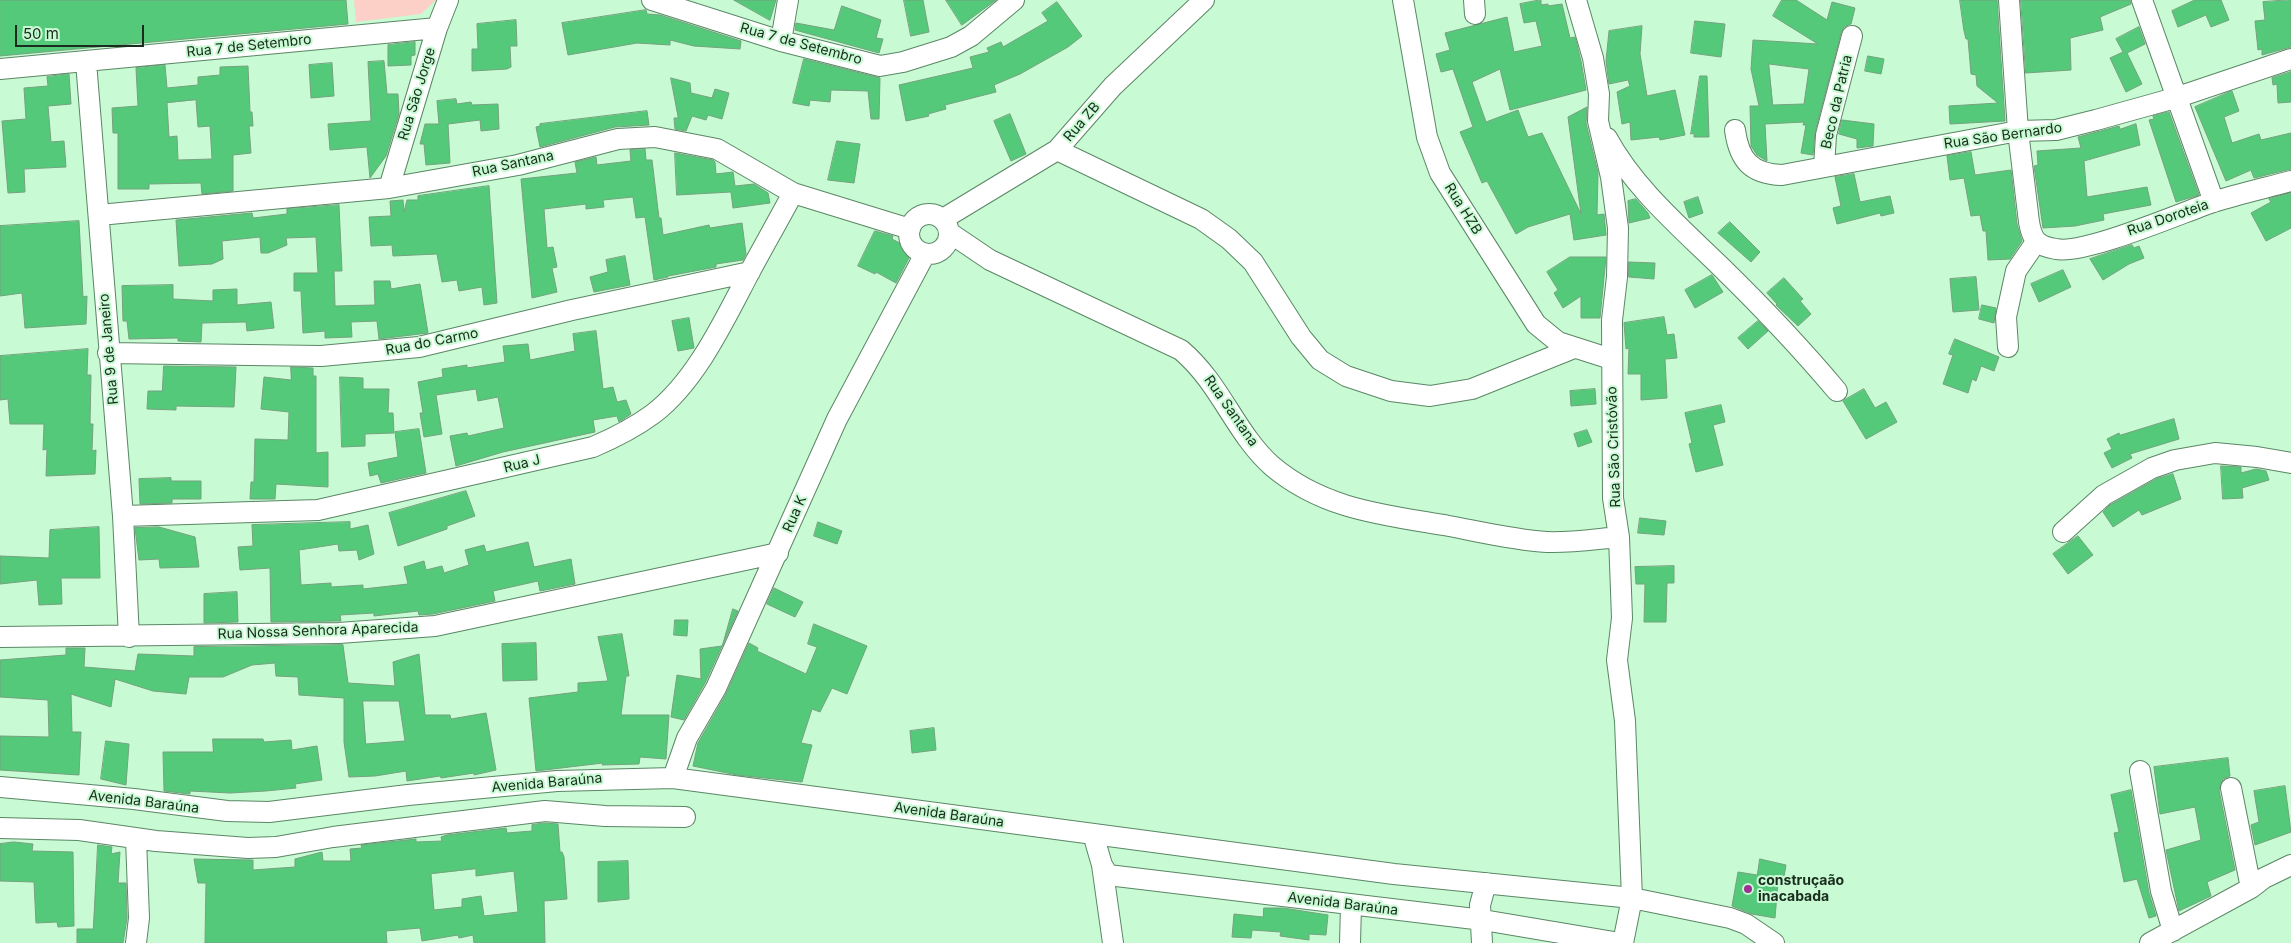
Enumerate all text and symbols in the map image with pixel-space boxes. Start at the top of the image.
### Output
scale bar [18,15,146,47]
street label: Rua 7 de Setembro [738,20,864,68]
text: 50 m [23,24,59,43]
street label: Rua 7 de Setembro [186,31,312,61]
street label: Rua São Jorge [395,45,439,143]
street label: Beco da Patria [1818,53,1856,151]
street label: Rua ZB [1060,99,1104,145]
street label: Rua São Bernardo [1943,119,2063,153]
street label: Rua Santana [471,147,555,181]
street label: Rua HZB [1441,180,1485,238]
street label: Rua Doroteia [2125,196,2211,240]
street label: Rua 9 de Janeiro [96,293,122,405]
street label: Rua do Carmo [384,325,480,359]
street label: Rua Santana [1200,372,1262,450]
street label: Rua São Cristóvão [1603,386,1625,508]
street label: Rua J [502,451,542,477]
street label: Rua K [779,493,811,535]
street label: Rua Nossa Senhora Aparecida [217,619,419,643]
street label: Avenida Baraúna [491,770,603,796]
street label: Avenida Baraúna [88,787,200,817]
street label: Avenida Baraúna [893,799,1005,831]
place label: construçaão inacabada [1758,873,1844,906]
marker: construçaão inacabada [1742,883,1754,895]
street label: Avenida Baraúna [1287,889,1399,919]

